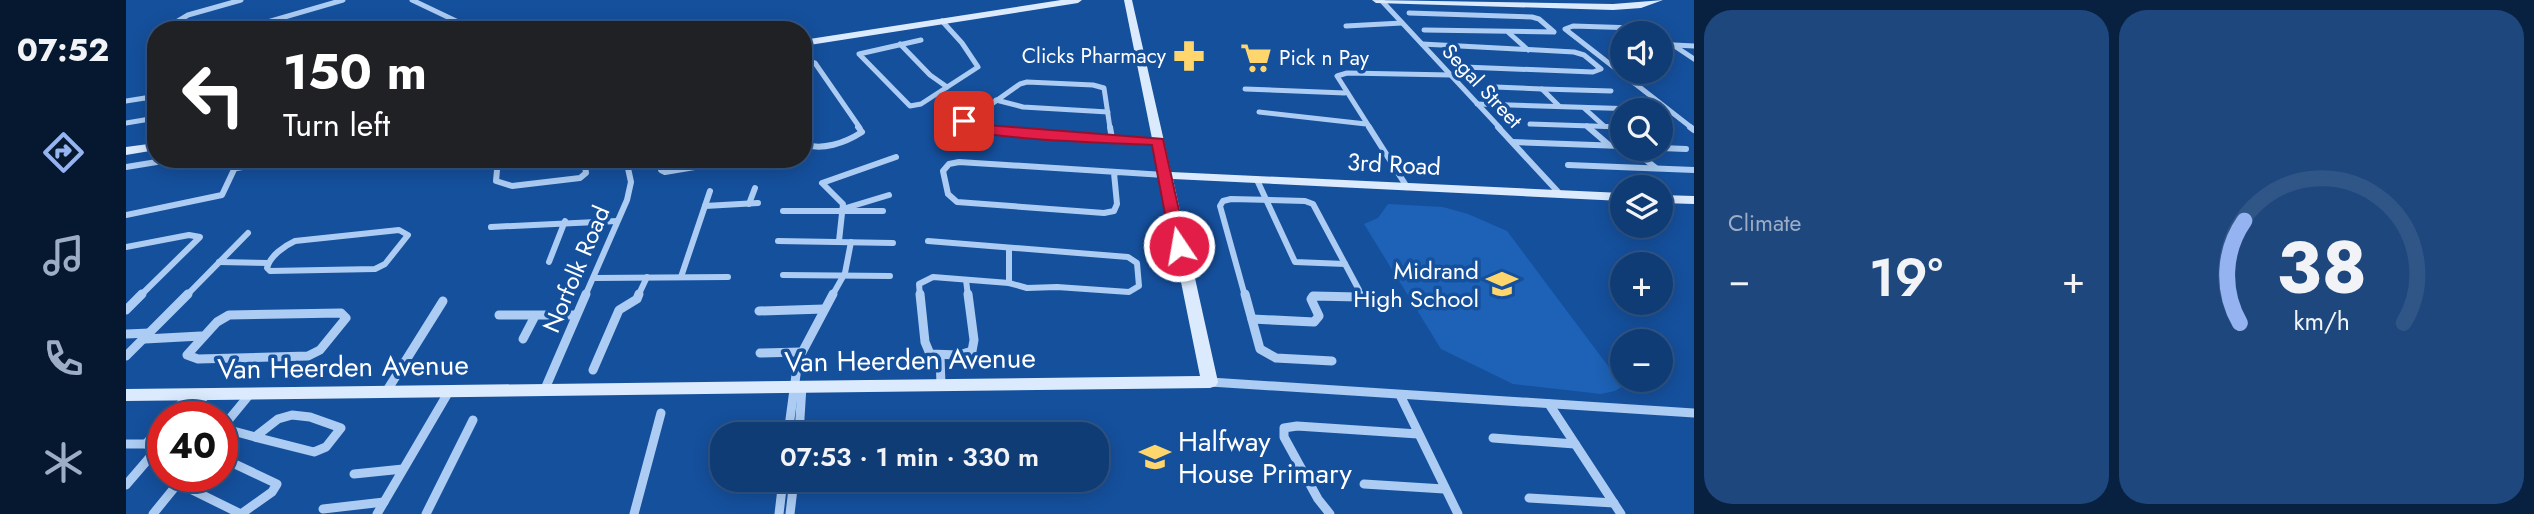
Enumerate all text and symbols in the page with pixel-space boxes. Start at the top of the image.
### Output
map controls [1610,21,1673,392]
button: sound [1610,21,1673,84]
text: 07:52 [17,27,109,73]
text: 150 m [283,37,427,107]
street label: Segal Street [1435,37,1529,135]
pharmacy icon: Clicks Pharmacy [1172,39,1206,73]
place label: Clicks Pharmacy [1022,41,1167,71]
supermarket icon: Pick n Pay [1239,41,1273,75]
place label: Pick n Pay [1279,43,1370,73]
icon: left [168,49,259,140]
pin [934,91,994,151]
button: search [1610,98,1673,161]
text: Turn left [283,102,390,148]
icon: arrive [945,102,983,140]
icon: directions [39,128,88,177]
street label: 3rd Road [1346,144,1442,184]
button: layers [1610,175,1673,238]
street label: Norfolk Road [534,200,618,338]
text: Climate [1728,206,1801,240]
position arrow [1142,209,1216,283]
text: 38 [2276,215,2367,320]
icon: music [39,231,88,280]
text: 19° [1869,240,1943,316]
button: + [1610,252,1673,315]
text: − [1728,252,1750,307]
text: + [2062,252,2085,307]
place label: Midrand High School [1353,253,1479,316]
school or university icon: Midrand High School [1485,267,1519,301]
text: km/h [2293,303,2350,339]
button: − [1610,329,1673,392]
icon: phone [39,334,88,383]
street label: Van Heerden Avenue [784,337,1036,383]
street label: Van Heerden Avenue [217,344,469,390]
speed limit sign: 40 [147,401,238,492]
place label: Halfway House Primary [1178,421,1353,494]
icon: climate [39,438,88,487]
text: 07:53 · 1 min · 330 m [780,438,1039,476]
school or university icon: Halfway House Primary [1138,440,1172,474]

